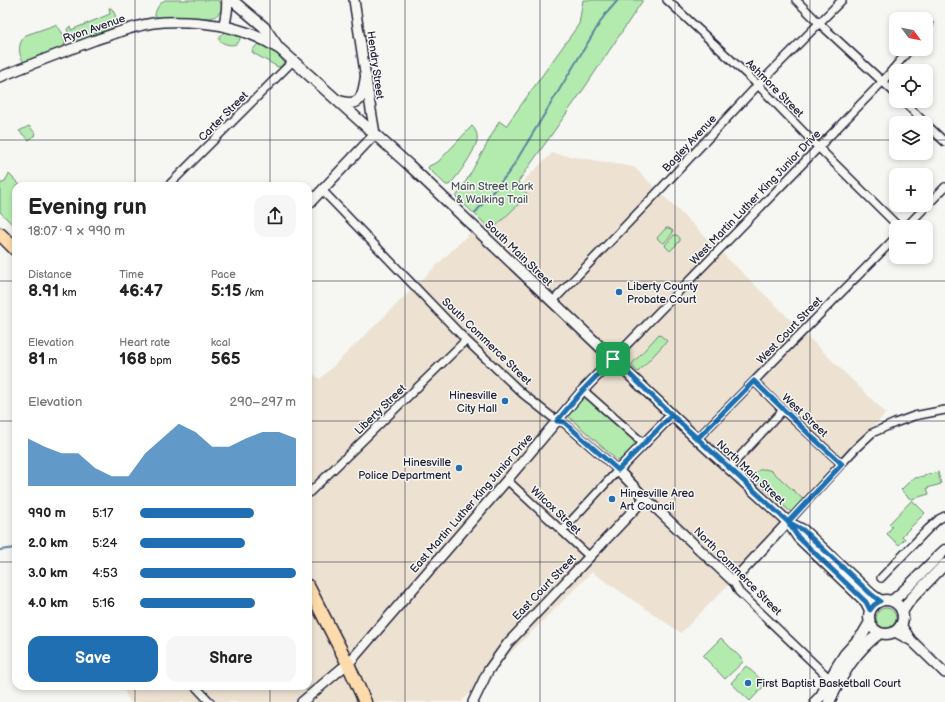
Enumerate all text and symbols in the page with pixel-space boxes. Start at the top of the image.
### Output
street label: Ryon Avenue [61,12,127,45]
north arrow [889,12,933,56]
map controls [889,12,933,264]
street label: Hendry Street [364,30,387,101]
street label: Ashmore Street [743,57,807,120]
button: locate [889,64,933,108]
street label: Carter Street [196,88,251,144]
street label: Bagley Avenue [660,112,719,174]
button: layers [889,116,933,160]
street label: West Martin Luther King Junior Drive [687,127,824,267]
button: + [889,168,933,212]
park label: Main Street Park & Walking Trail [451,180,534,206]
text: Evening run [28,194,147,221]
button: share [254,195,296,237]
street label: South Main Street [482,218,556,289]
button: − [889,220,933,264]
text: 18:07 · 9 × 990 m [28,223,125,239]
text: Distance [28,268,72,281]
text: Time [119,268,144,281]
text: Pace [211,268,236,281]
place label: Liberty County Probate Court [627,280,698,306]
text: 8.91 [28,281,59,301]
text: 46:47 [119,281,163,301]
text: 5:15 [211,281,242,301]
text: km [59,286,77,299]
text: /km [242,286,264,299]
marker: Liberty County Probate Court [614,287,624,297]
street label: West Court Street [754,294,825,367]
street label: South Commerce Street [439,295,534,388]
text: Elevation [28,336,74,349]
text: Heart rate [119,336,170,349]
text: kcal [211,336,230,349]
pin [596,342,630,376]
icon: arrive [602,348,624,370]
text: 81 [28,349,45,369]
text: 168 [119,349,147,369]
text: 565 [211,349,241,369]
text: m [45,354,57,367]
text: bpm [147,354,172,367]
street label: Liberty Street [352,381,409,437]
place label: Hinesville City Hall [449,389,497,415]
street label: West Street [779,391,831,440]
text: Elevation [28,394,82,410]
text: 290–297 m [230,394,296,410]
marker: Hinesville City Hall [500,396,510,406]
street label: East Martin Luther King Junior Drive [407,431,536,575]
street label: North Main Street [714,437,788,508]
place label: Hinesville Police Department [358,456,452,482]
marker: Hinesville Police Department [454,463,464,473]
street label: Wilcox Street [528,484,584,537]
place label: Hinesville Area Art Council [620,487,694,513]
marker: Hinesville Area Art Council [607,494,617,504]
text: 990 m [28,505,66,521]
text: 5:17 [92,505,114,521]
street label: North Commerce Street [691,525,785,618]
text: 2.0 km [28,535,68,551]
text: 5:24 [92,535,117,551]
street label: East Court Street [510,552,579,623]
text: 3.0 km [28,565,68,581]
text: 4:53 [92,565,118,581]
text: 4.0 km [28,595,68,611]
text: 5:16 [92,595,115,611]
button: Save [28,636,158,682]
button: Share [166,636,296,682]
place label: First Baptist Basketball Court [756,677,901,690]
marker: First Baptist Basketball Court [743,678,753,688]

